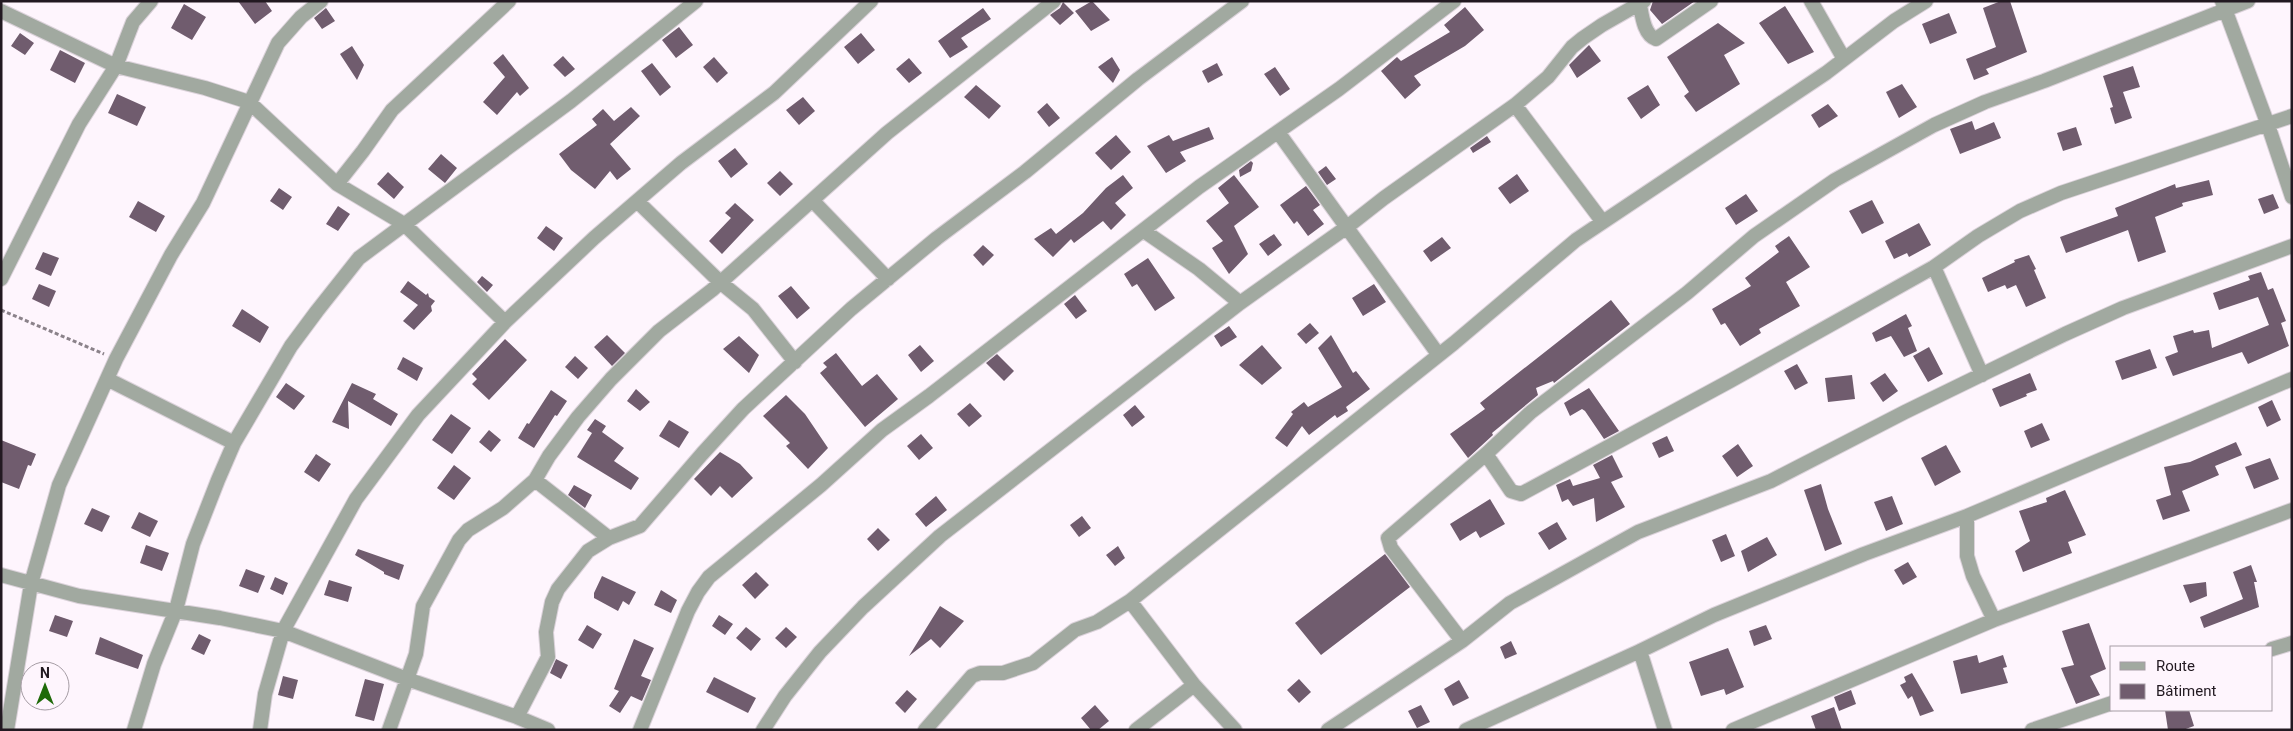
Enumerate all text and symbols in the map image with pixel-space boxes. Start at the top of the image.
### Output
legend [2110,646,2273,711]
text: Route [2156,657,2195,675]
north arrow [20,661,70,711]
text: N [40,665,50,681]
text: Bâtiment [2156,682,2216,700]

